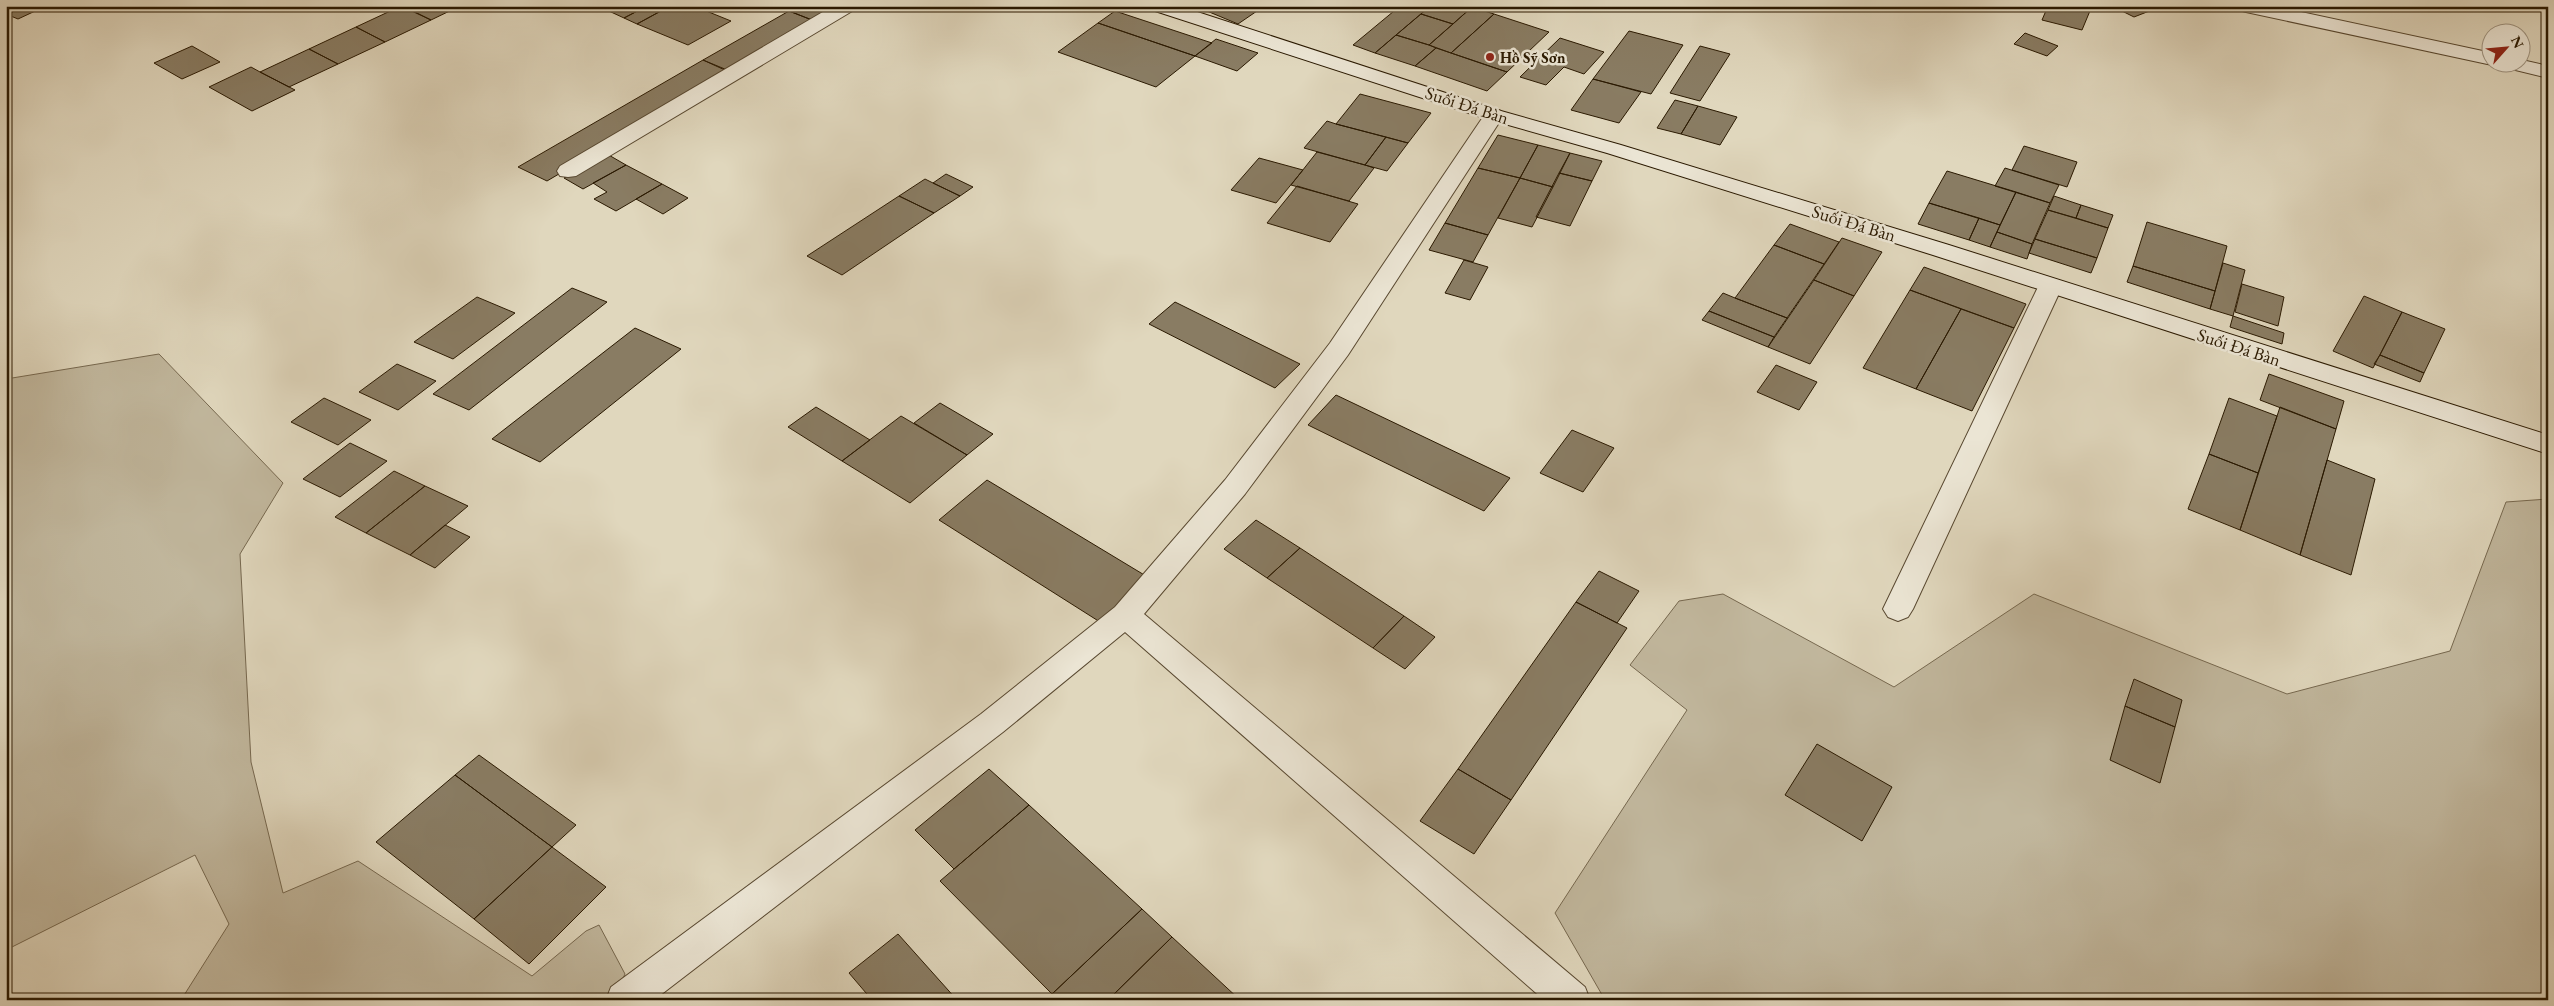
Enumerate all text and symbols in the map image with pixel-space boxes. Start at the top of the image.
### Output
north arrow [2482,22,2532,72]
text: N [2507,33,2528,52]
place label: Hồ Sỹ Sơn [1500,48,1566,67]
marker: Hồ Sỹ Sơn [1484,51,1496,63]
street label: Suối Đá Bàn [1422,81,1512,129]
street label: Suối Đá Bàn [1809,199,1899,247]
street label: Suối Đá Bàn [2194,323,2284,371]

